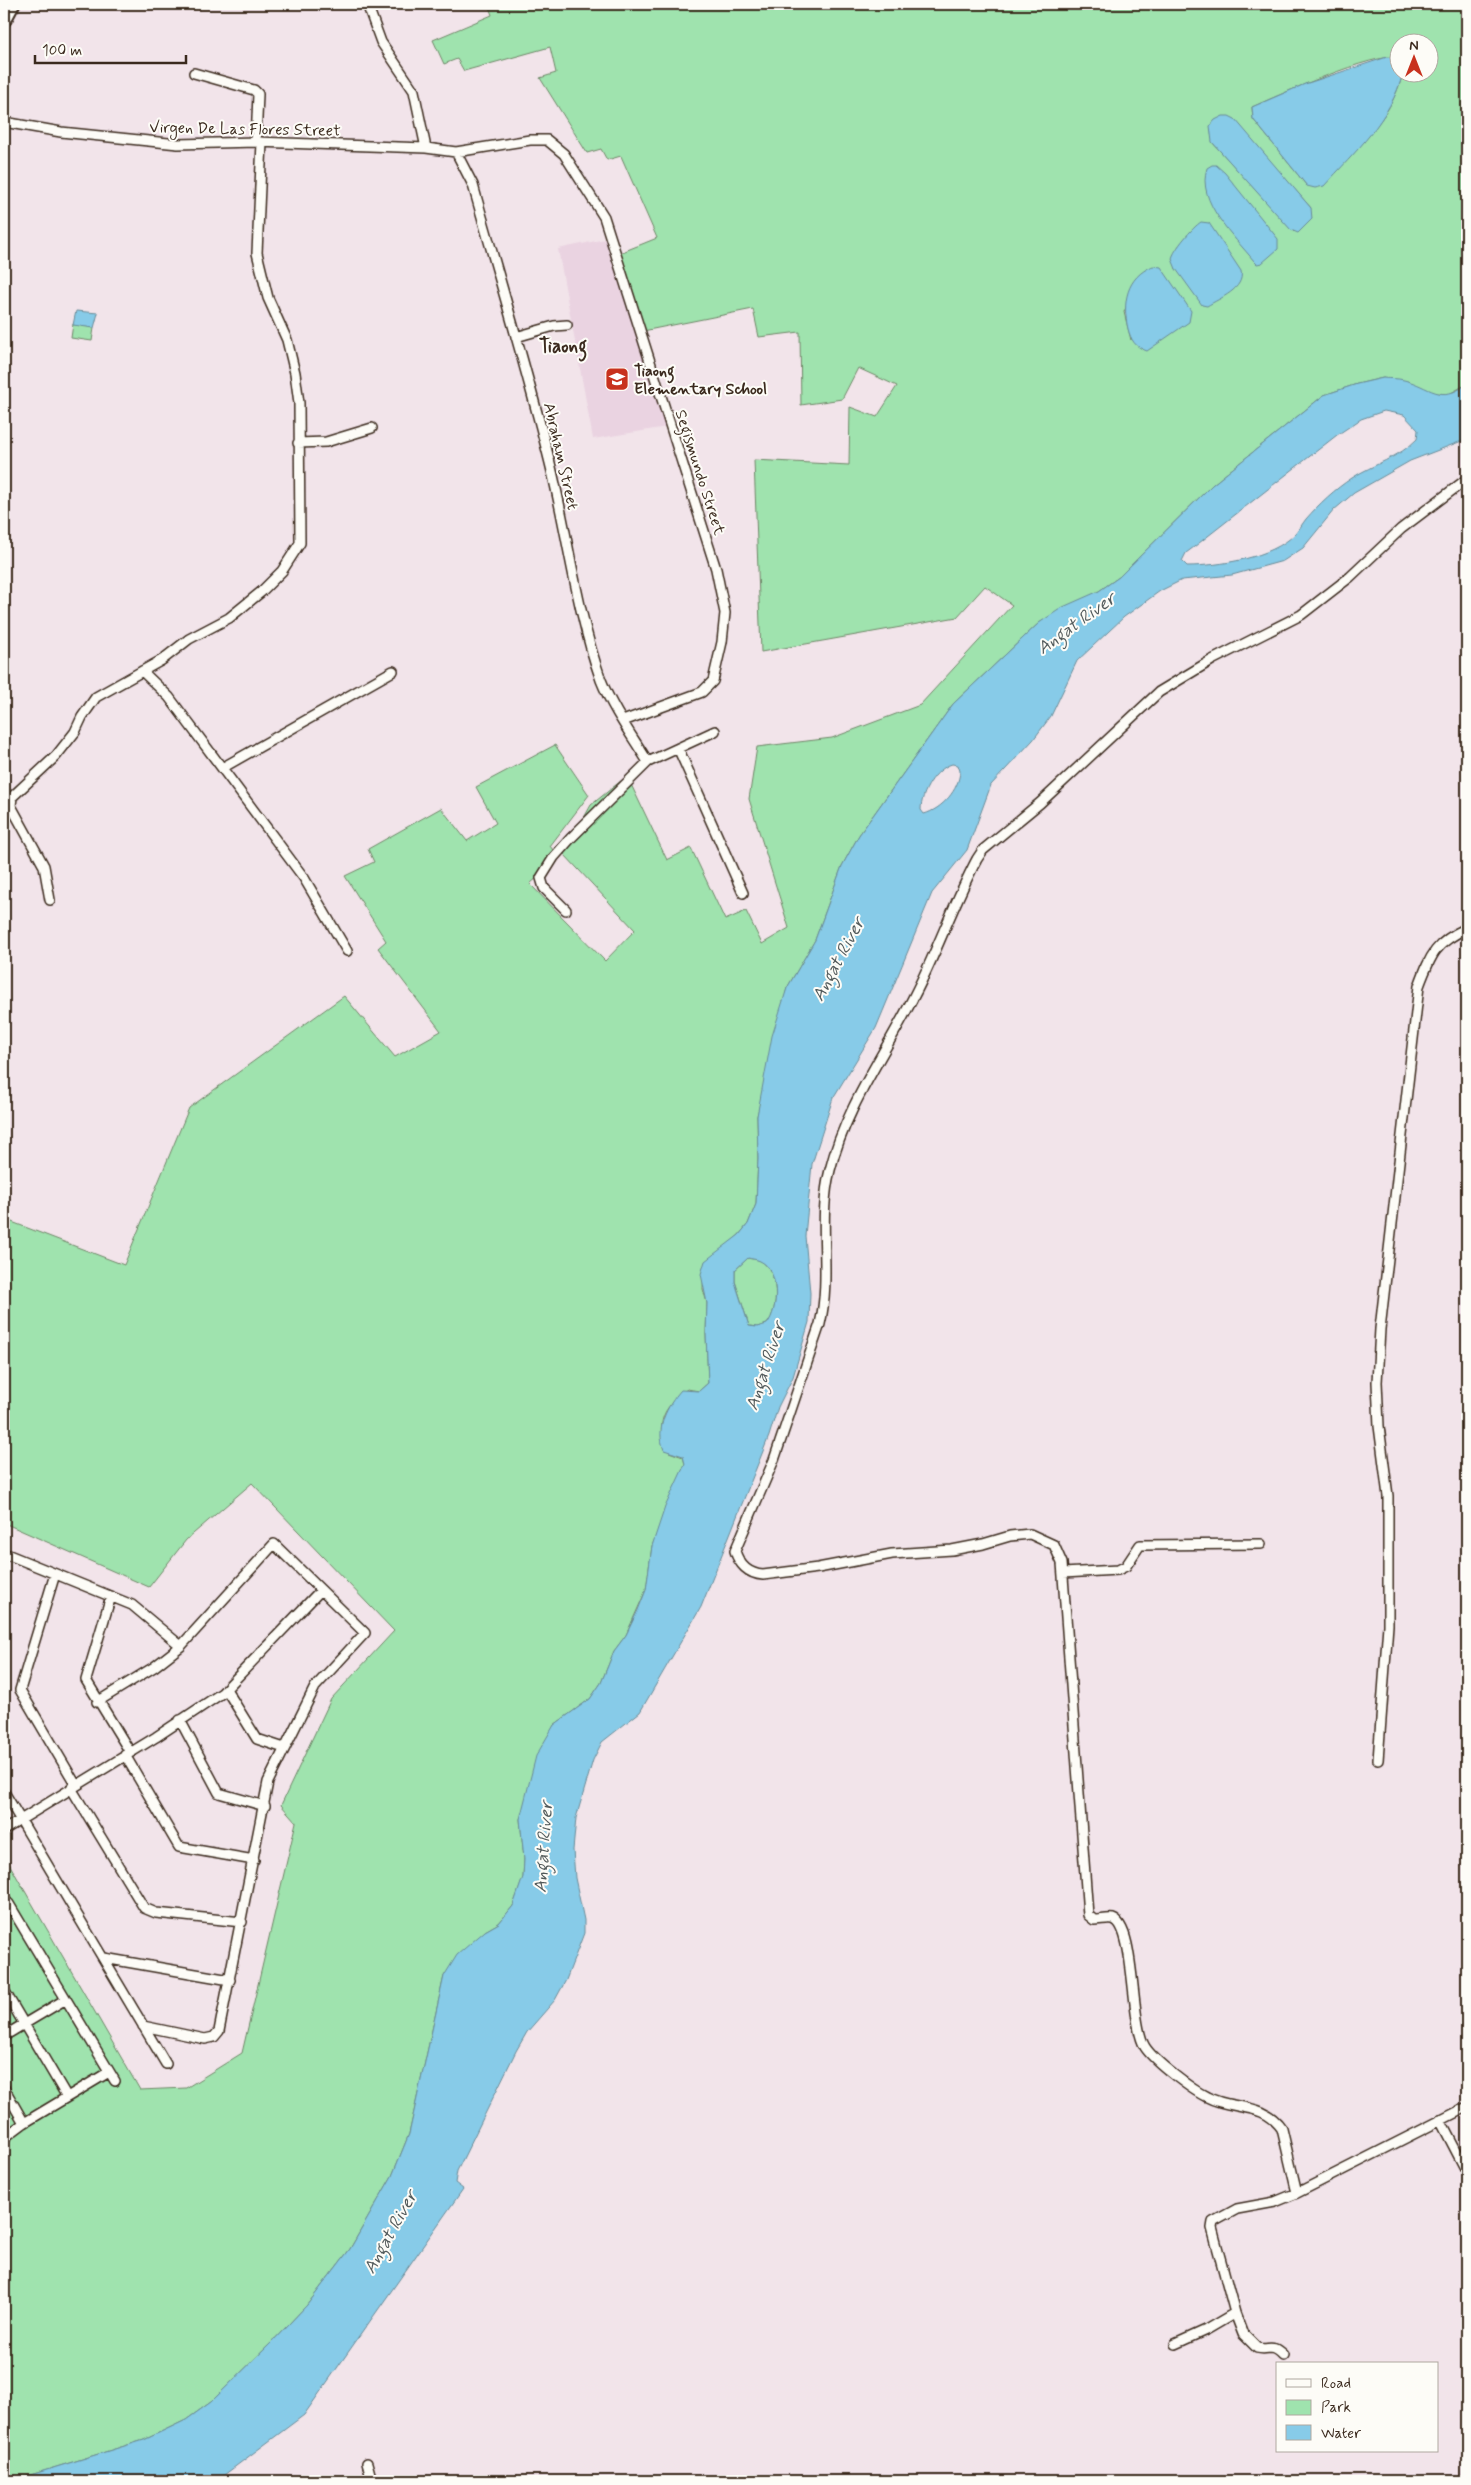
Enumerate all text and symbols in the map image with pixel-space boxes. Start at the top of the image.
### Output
scale bar [35,32,186,64]
north arrow [1388,32,1438,82]
text: N [1409,37,1419,55]
text: 100 m [42,41,82,61]
street label: Virgen De Las Flores Street [149,117,341,143]
district label: Tiaong [539,334,587,362]
place label: Tiaong Elementary School [634,361,767,400]
school or university icon: Tiaong Elementary School [604,366,630,392]
street label: Abraham Street [538,401,583,512]
street label: Segismundo Street [668,407,730,539]
water label: Angat River [1033,586,1124,662]
water label: Angat River [807,911,874,1006]
water label: Angat River [740,1317,794,1414]
water label: Angat River [529,1798,561,1894]
water label: Angat River [358,2184,427,2279]
legend [1276,2362,1438,2452]
text: Road [1321,2374,1351,2394]
text: Park [1321,2398,1351,2418]
text: Water [1321,2424,1361,2444]

